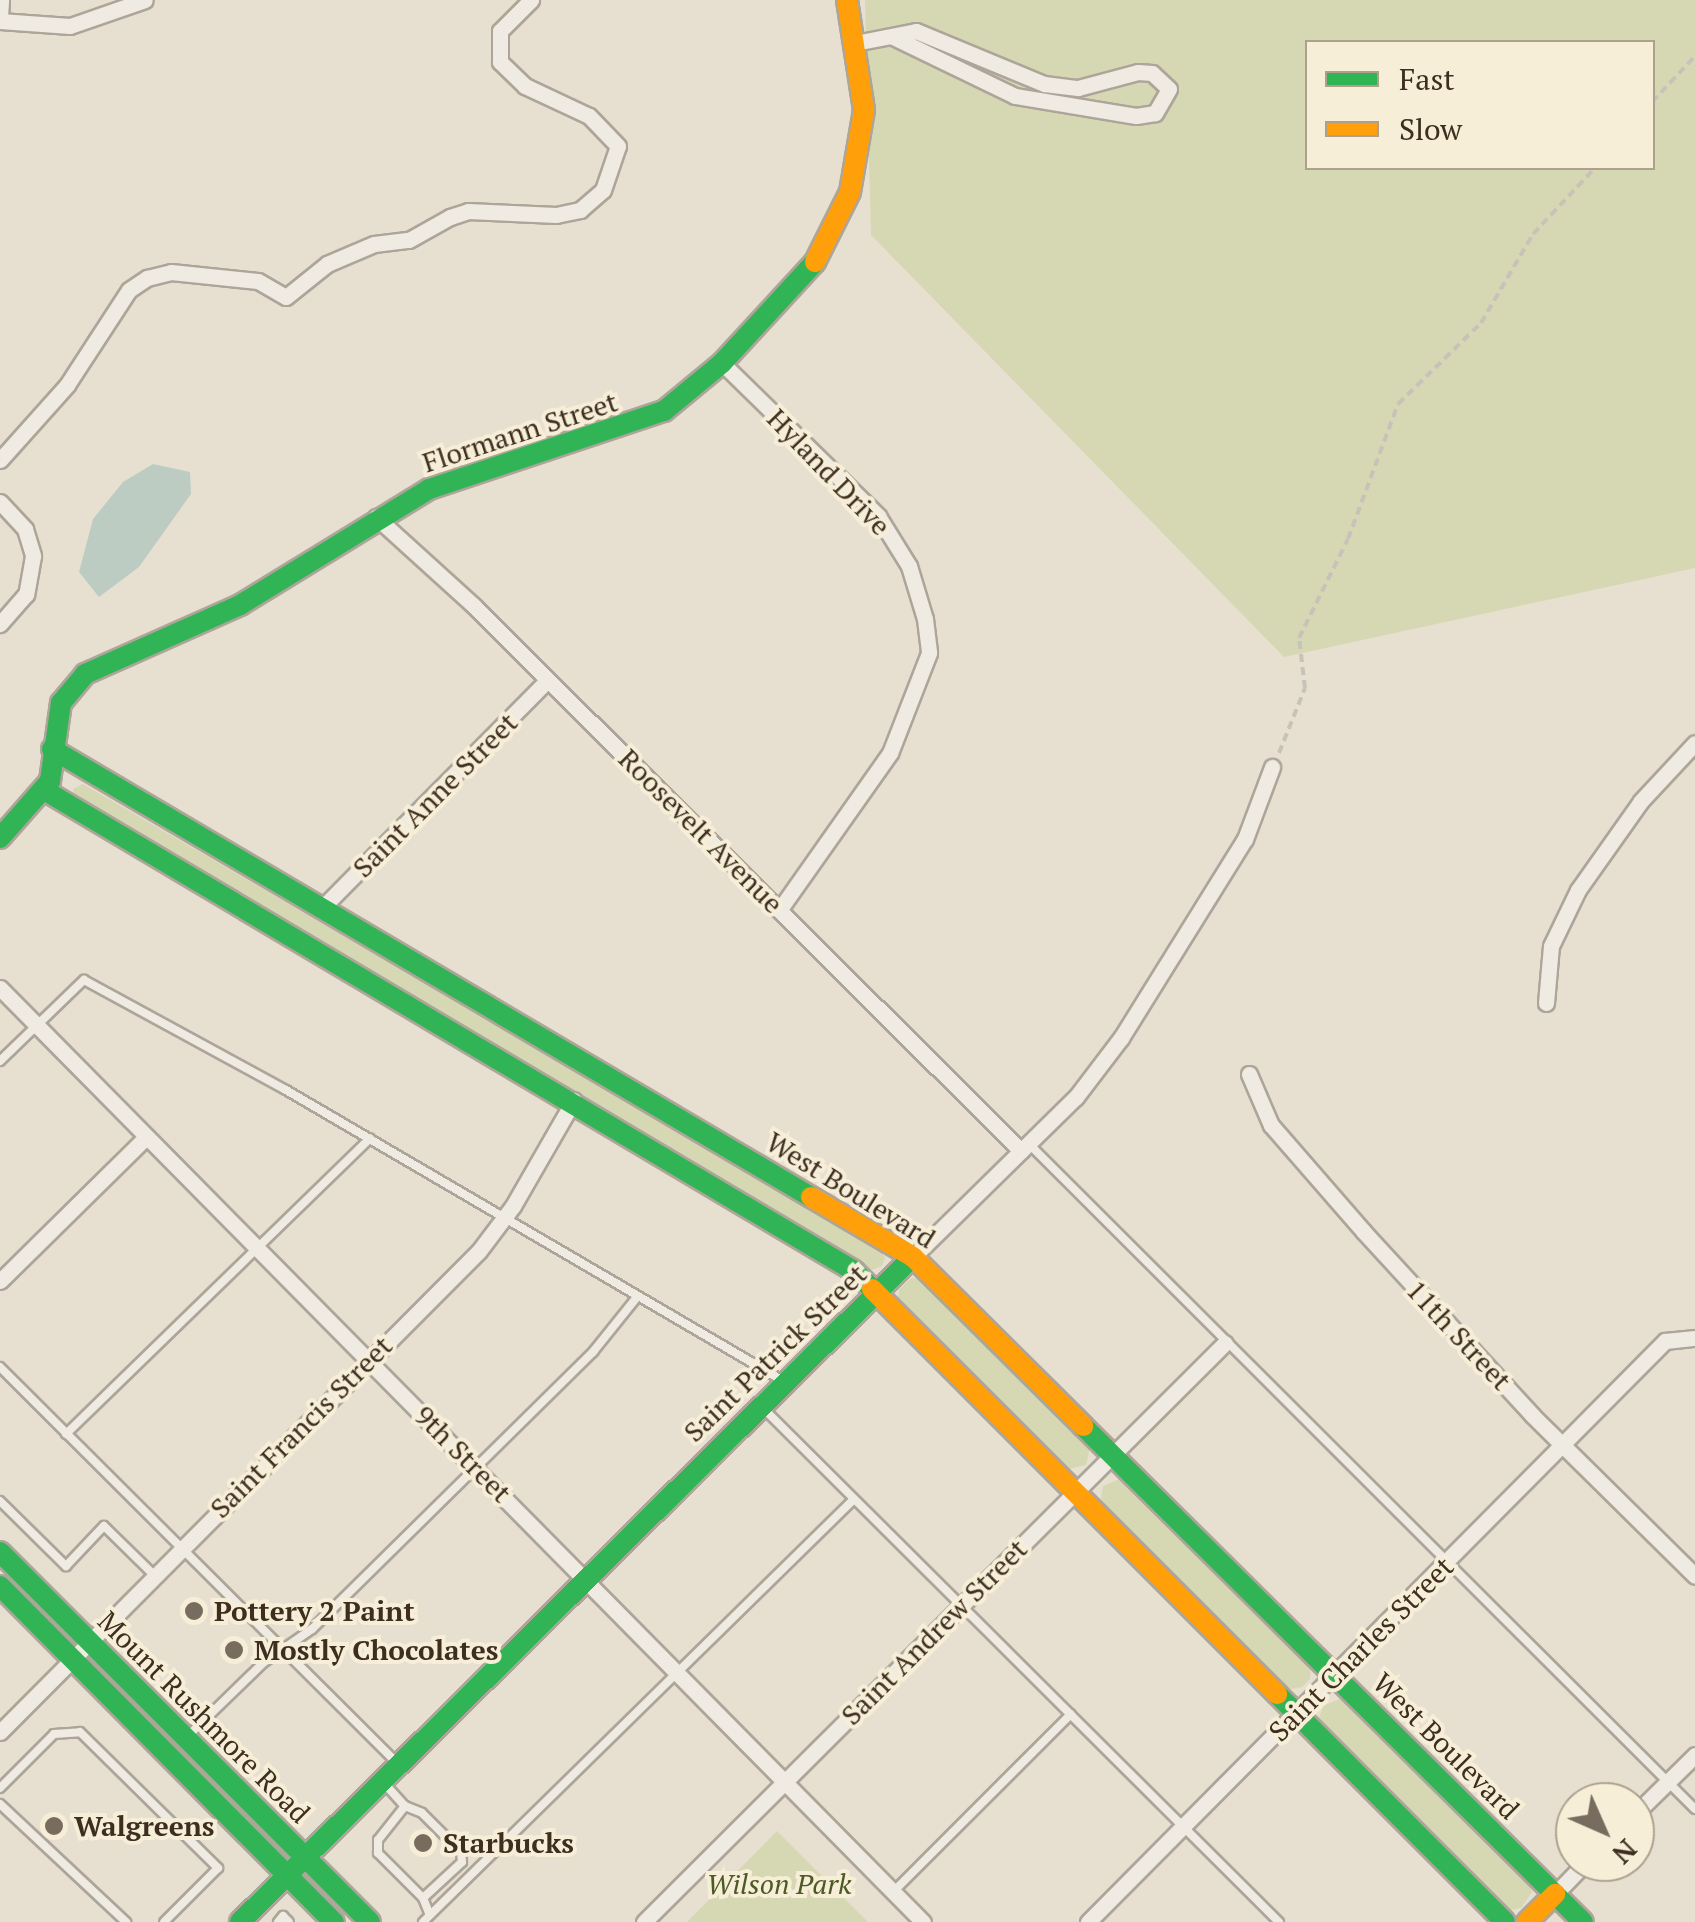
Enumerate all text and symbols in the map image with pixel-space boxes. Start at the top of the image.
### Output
legend [1305,40,1655,170]
text: Fast [1399,59,1455,99]
text: Slow [1399,109,1462,149]
street label: Flormann Street [418,385,622,479]
street label: Hyland Drive [760,402,898,542]
street label: Saint Anne Street [346,706,524,884]
street label: Roosevelt Avenue [612,742,790,920]
street label: West Boulevard [760,1125,942,1255]
street label: Saint Patrick Street [677,1257,873,1449]
street label: 11th Street [1400,1273,1518,1397]
street label: Saint Francis Street [203,1329,399,1525]
street label: 9th Street [408,1399,518,1509]
street label: Saint Andrew Street [834,1532,1034,1732]
street label: Saint Charles Street [1262,1550,1460,1748]
place label: Pottery 2 Paint [214,1594,415,1628]
marker: Pottery 2 Paint [183,1600,205,1622]
street label: Mount Rushmore Road [91,1604,317,1830]
place label: Mostly Chocolates [254,1633,498,1667]
marker: Mostly Chocolates [223,1639,245,1661]
street label: West Boulevard [1366,1666,1526,1826]
north arrow [1555,1782,1655,1882]
place label: Walgreens [74,1809,214,1843]
marker: Walgreens [43,1815,65,1837]
place label: Starbucks [443,1826,574,1860]
marker: Starbucks [412,1832,434,1854]
text: N [1605,1832,1646,1873]
park label: Wilson Park [707,1867,851,1901]

